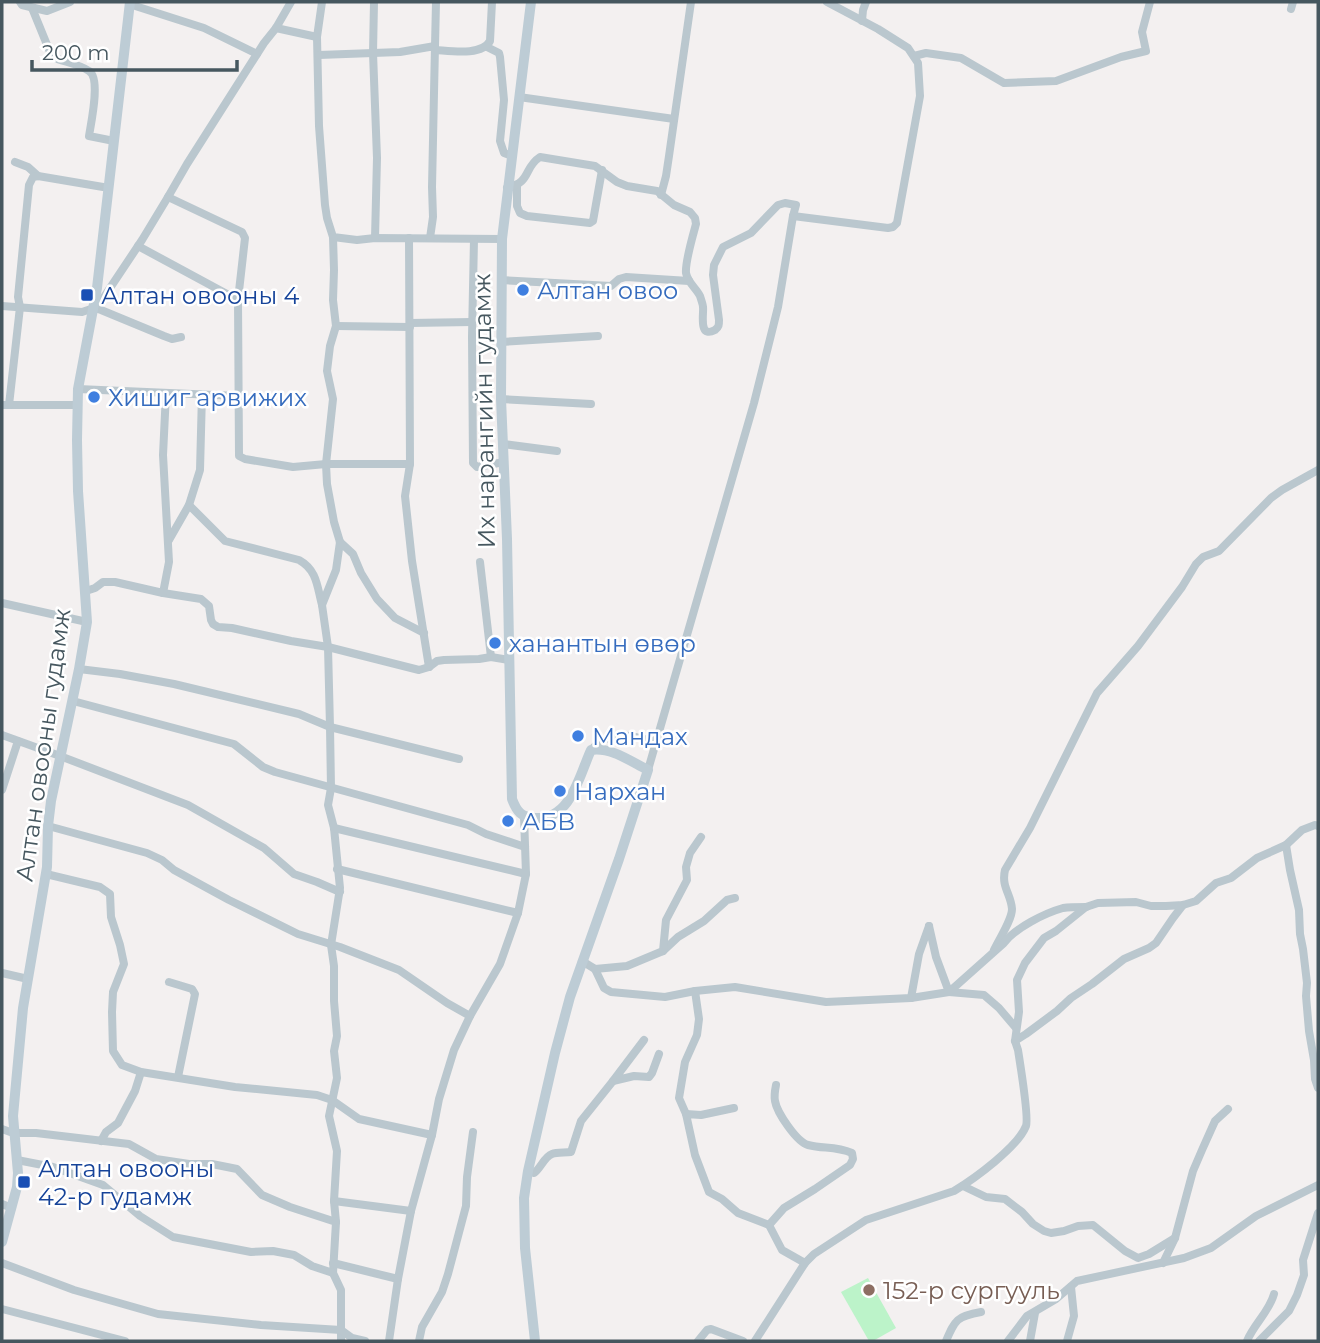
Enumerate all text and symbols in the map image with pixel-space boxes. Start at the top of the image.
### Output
scale bar [32,28,236,72]
text: 200 m [42,40,109,65]
street label: Их нарангийн гудамж [467,273,501,549]
place label: Алтан овоо [537,276,678,305]
place label: Алтан овооны 4 [101,281,300,310]
marker: Алтан овоо [515,282,531,298]
marker: Алтан овооны 4 [79,287,95,303]
place label: Хишиг арвижих [108,383,307,412]
marker: Хишиг арвижих [86,389,102,405]
street label: Алтан овооны гудамж [9,607,77,883]
place label: ханантын өвөр [509,629,696,658]
marker: ханантын өвөр [487,635,503,651]
place label: Мандах [592,722,688,751]
marker: Мандах [570,728,586,744]
place label: Нархан [574,777,666,806]
marker: Нархан [552,783,568,799]
place label: АБВ [522,807,575,836]
marker: АБВ [500,813,516,829]
place label: Алтан овооны 42-р гудамж [38,1154,214,1211]
marker: Алтан овооны 42-р гудамж [16,1174,32,1190]
place label: 152-р сургууль [883,1276,1060,1305]
marker: 152-р сургууль [861,1282,877,1298]

